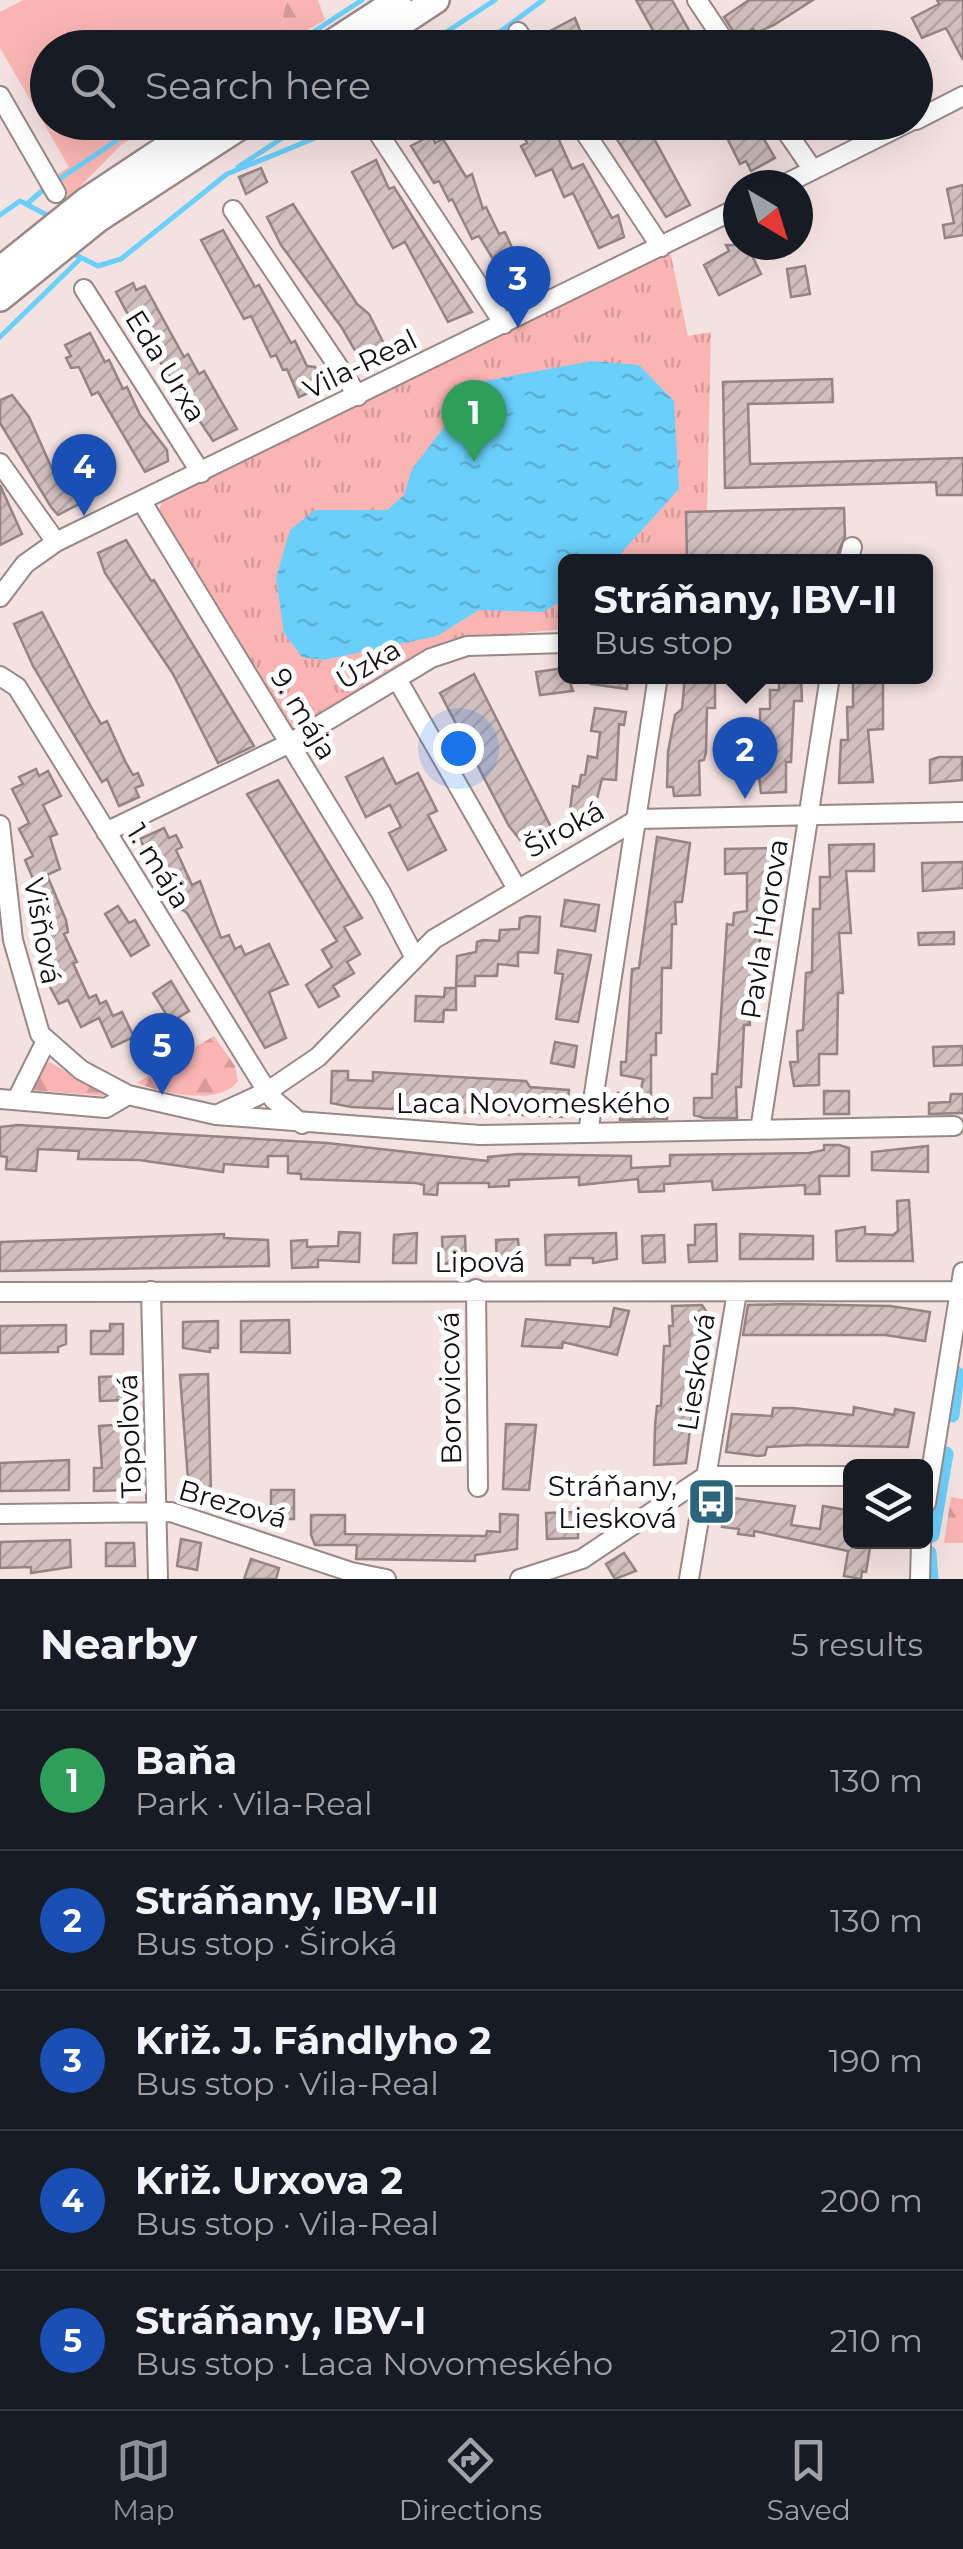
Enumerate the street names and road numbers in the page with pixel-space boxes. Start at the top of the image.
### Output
street label: Eda Urxa [118,304,214,428]
street label: Vila-Real [298,322,422,406]
street label: Úzka [329,632,407,696]
street label: 9. mája [264,662,344,766]
street label: Široká [518,793,610,865]
street label: 1. mája [120,817,198,915]
street label: Pavla Horova [733,836,795,1022]
street label: Višňová [17,875,69,987]
street label: Laca Novomeského [396,1086,670,1120]
street label: Lipová [434,1245,526,1279]
street label: Borovicová [432,1311,468,1465]
street label: Liesková [670,1311,722,1433]
street label: Topoľová [110,1373,148,1499]
street label: Brezová [175,1472,291,1536]

